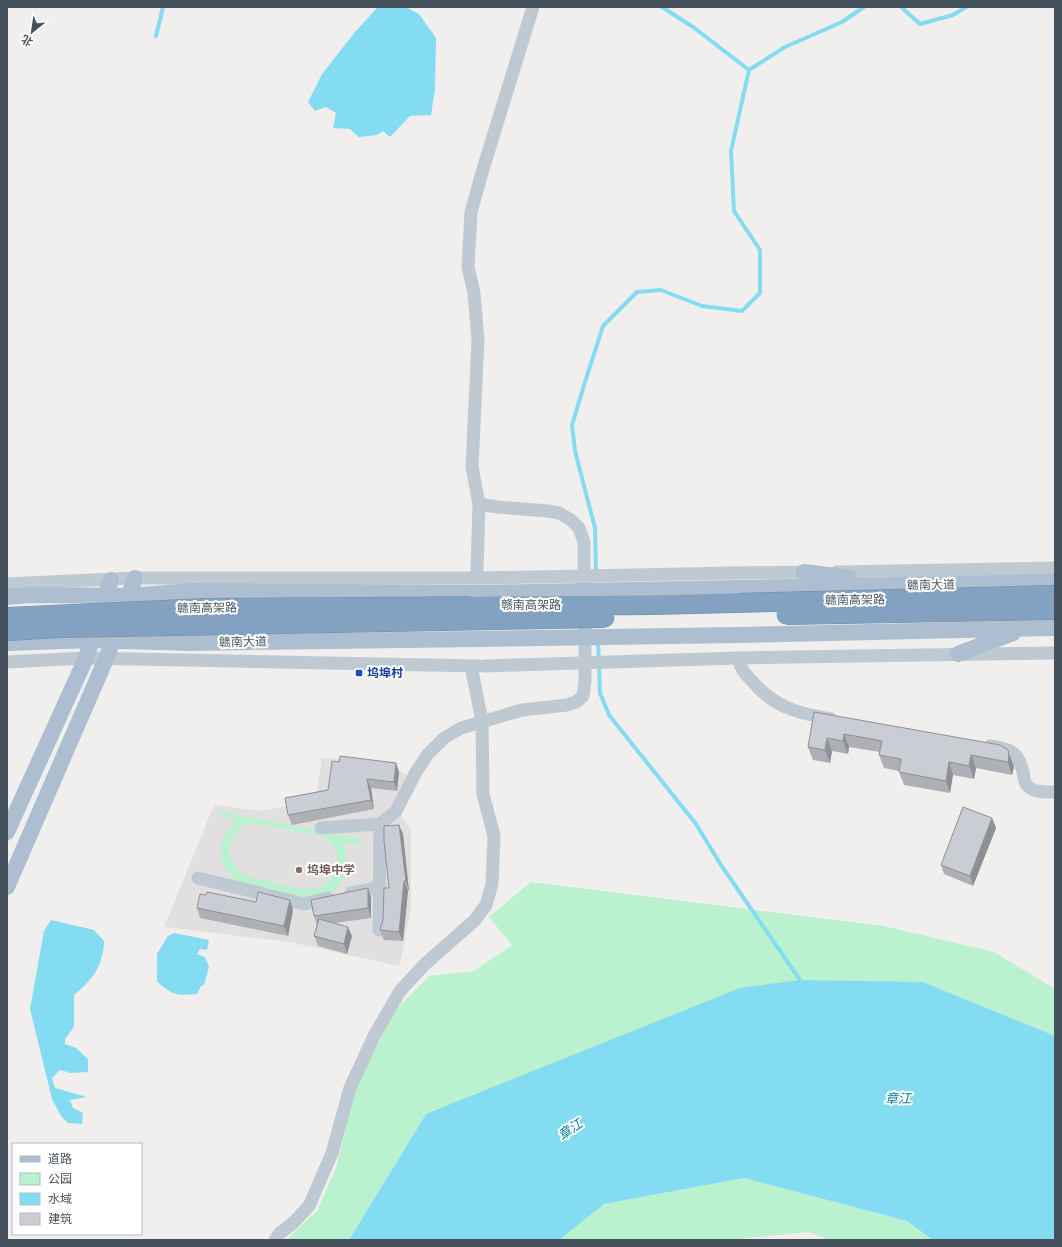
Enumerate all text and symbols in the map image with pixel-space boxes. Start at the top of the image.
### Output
north arrow [12,12,52,52]
text: 北 [19,32,35,49]
street label: 赣南大道 [907,578,955,592]
street label: 赣南高架路 [825,592,885,608]
street label: 赣南高架路 [501,598,561,612]
street label: 赣南高架路 [177,600,237,616]
street label: 赣南大道 [219,635,267,649]
place label: 坞埠村 [367,666,403,680]
marker: 坞埠村 [354,668,364,678]
place label: 坞埠中学 [307,863,355,877]
marker: 坞埠中学 [294,865,304,875]
water label: 章江 [885,1091,913,1106]
water label: 章江 [555,1115,587,1143]
legend [12,1143,142,1235]
text: 道路 [48,1152,72,1166]
text: 公园 [48,1172,72,1186]
text: 水域 [48,1192,72,1206]
text: 建筑 [48,1212,72,1226]

